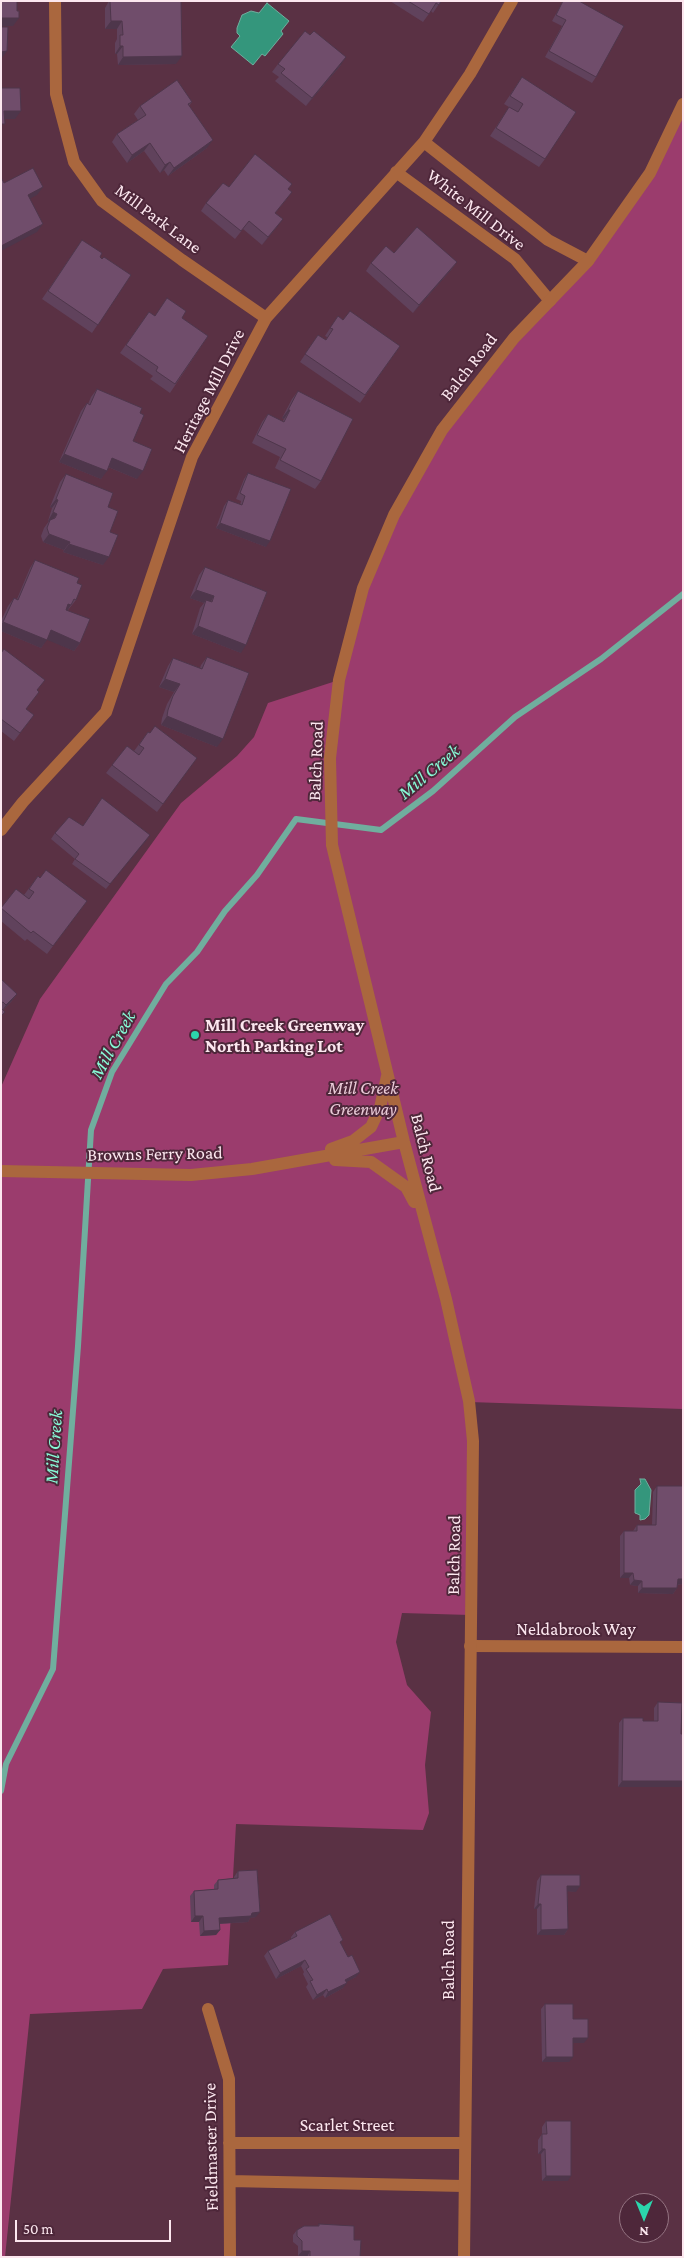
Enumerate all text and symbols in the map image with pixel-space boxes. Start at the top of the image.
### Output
street label: White Mill Drive [422,165,530,255]
street label: Mill Park Lane [110,179,206,259]
street label: Heritage Mill Drive [168,325,250,457]
street label: Balch Road [436,329,502,405]
street label: Balch Road [304,721,328,801]
water label: Mill Creek [393,740,465,804]
water label: Mill Creek [85,1007,141,1083]
place label: Mill Creek Greenway North Parking Lot [205,1014,364,1056]
marker: Mill Creek Greenway North Parking Lot [189,1029,201,1041]
park label: Mill Creek Greenway [328,1077,398,1120]
street label: Balch Road [406,1112,446,1194]
street label: Browns Ferry Road [87,1142,223,1166]
water label: Mill Creek [40,1409,68,1485]
street label: Balch Road [443,1515,465,1595]
street label: Neldabrook Way [516,1618,636,1640]
street label: Balch Road [437,1920,459,2000]
street label: Fieldmaster Drive [199,2083,223,2211]
street label: Scarlet Street [300,2114,394,2136]
north arrow [619,2193,669,2243]
scale bar [18,2210,174,2242]
text: 50 m [23,2221,53,2237]
text: N [639,2224,649,2240]

